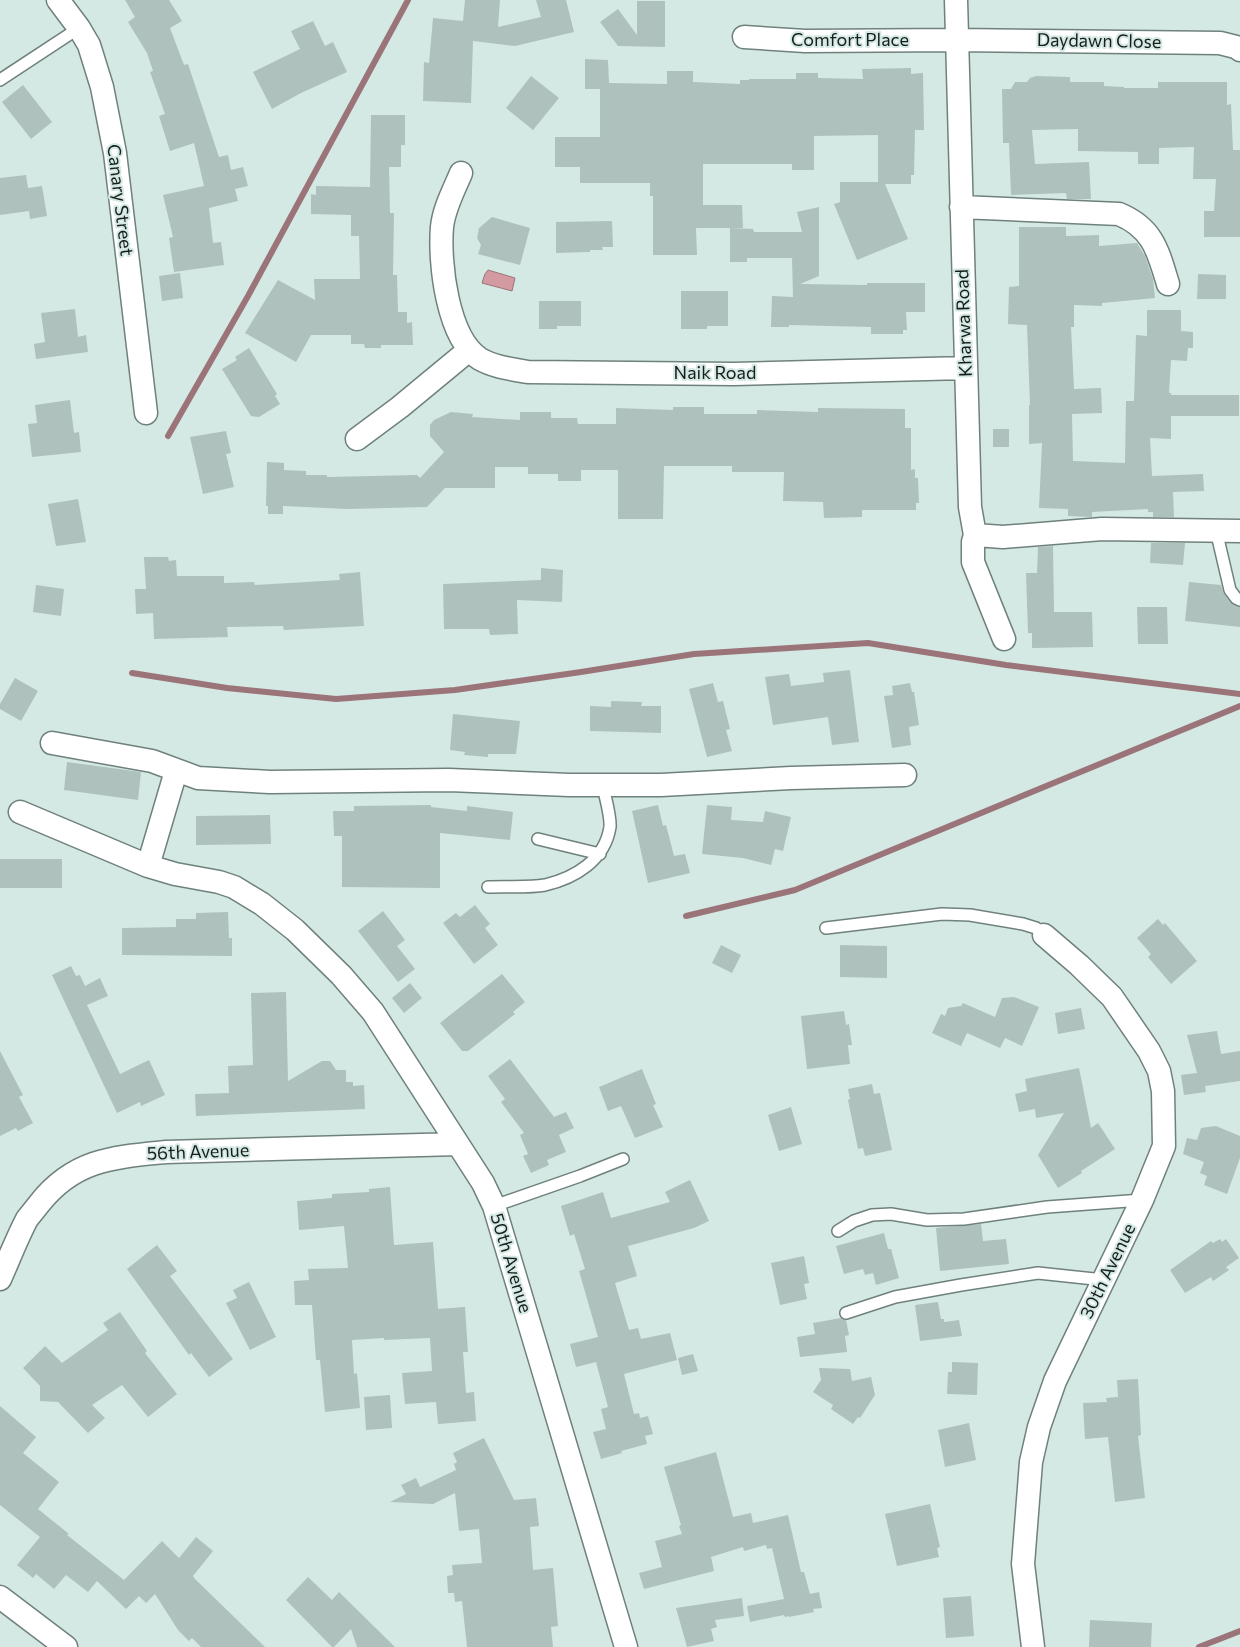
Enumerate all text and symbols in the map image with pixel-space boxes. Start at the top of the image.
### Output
street label: Comfort Place [791,28,909,50]
street label: Daydawn Close [1037,28,1161,52]
street label: Canary Street [103,143,139,257]
street label: Kharwa Road [950,269,976,377]
street label: Naik Road [674,361,756,383]
street label: 56th Avenue [146,1138,250,1164]
street label: 50th Avenue [486,1210,538,1315]
street label: 30th Avenue [1075,1219,1140,1322]

